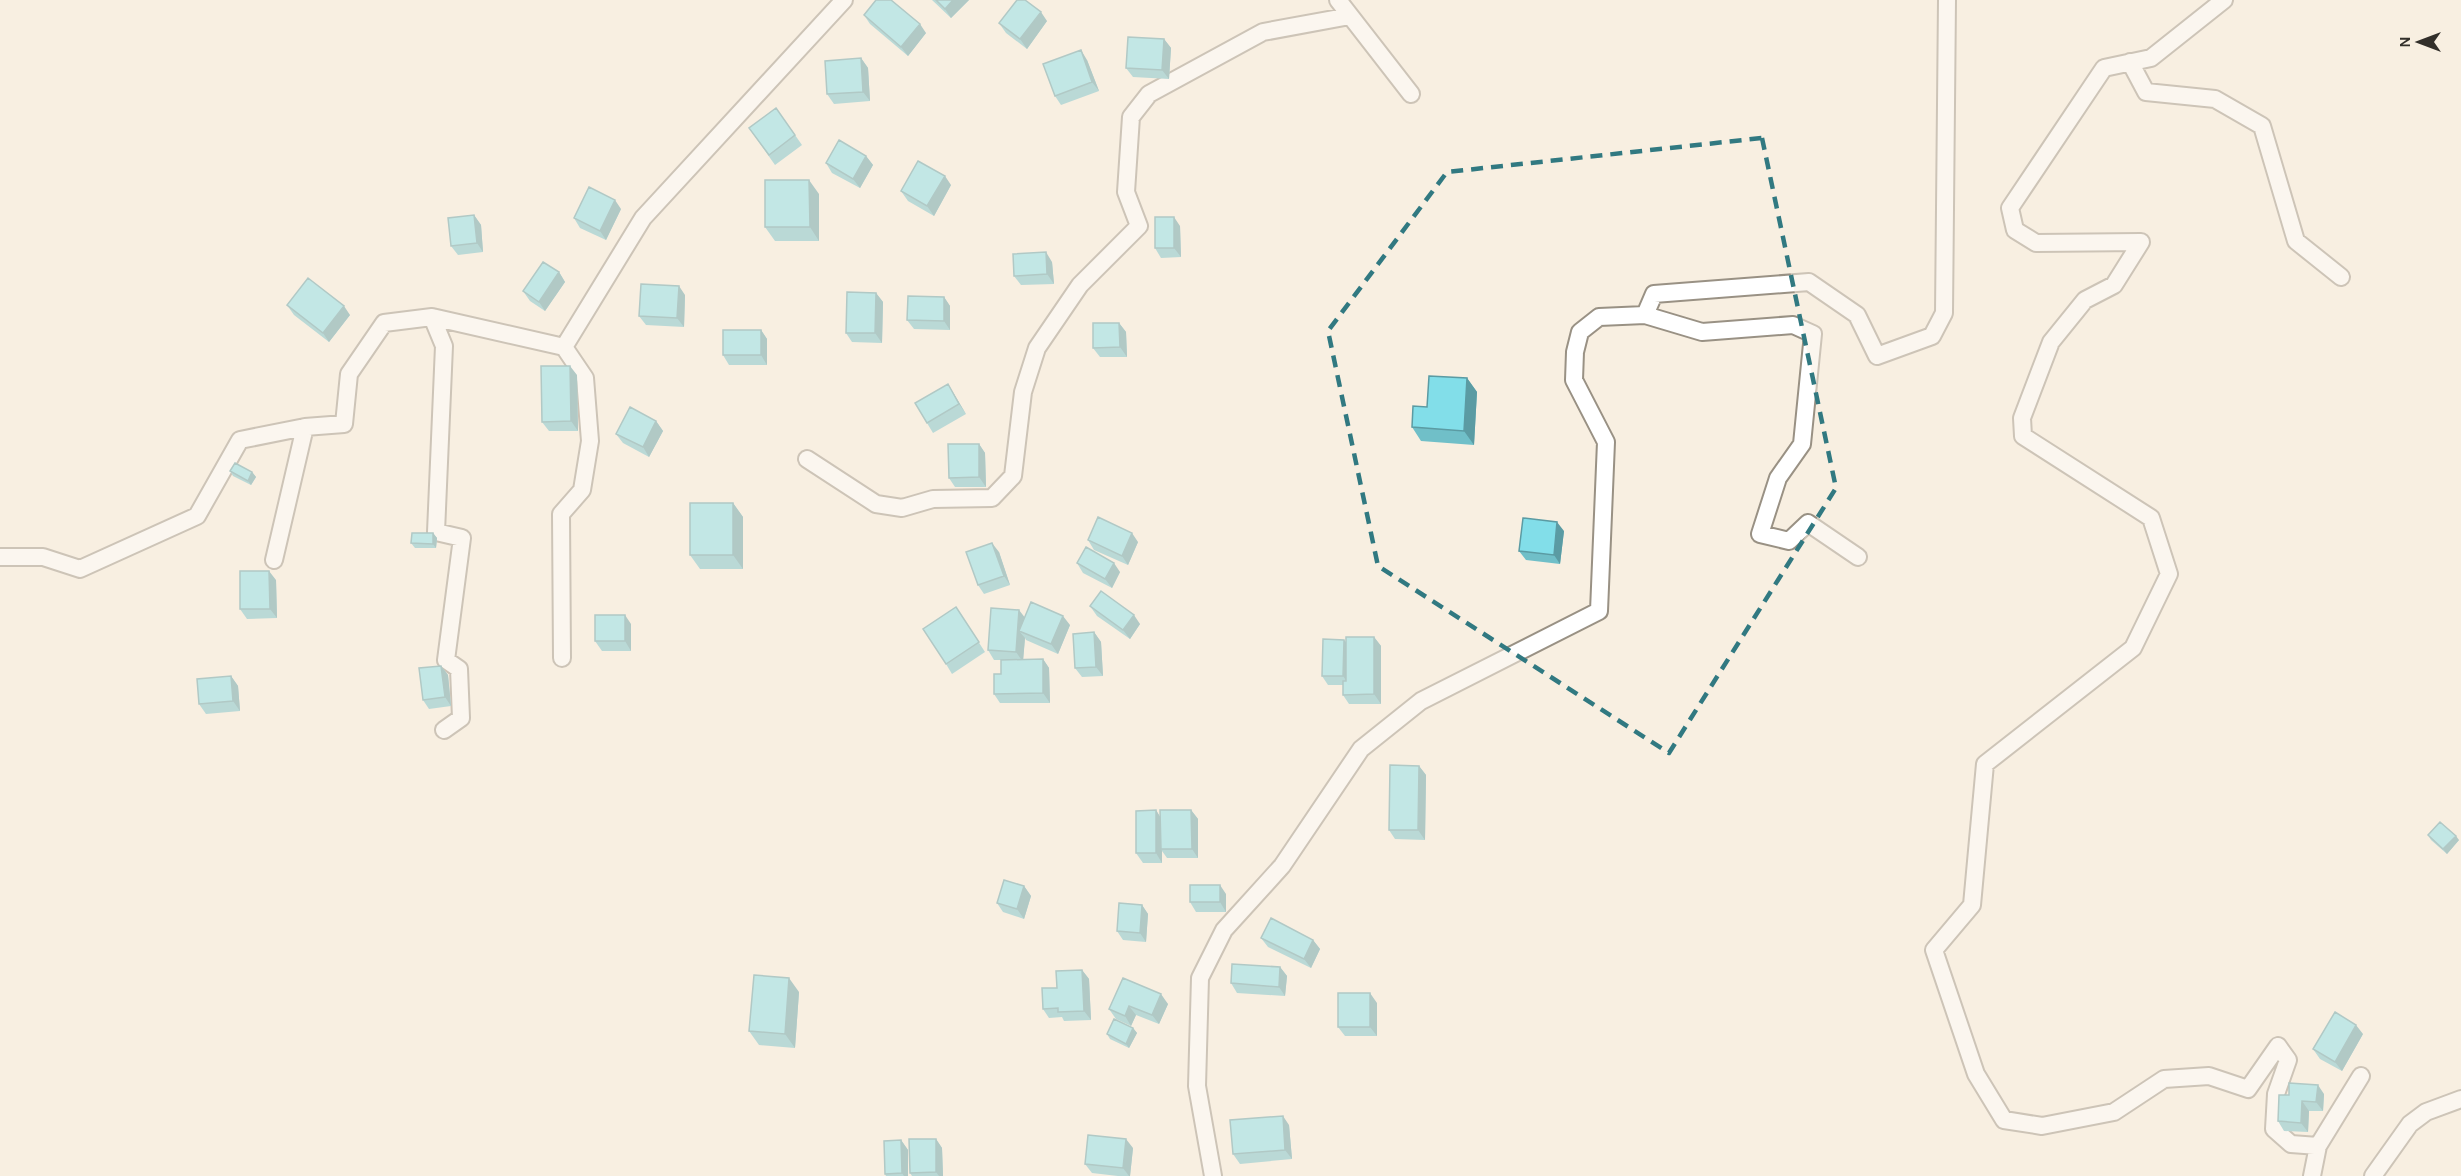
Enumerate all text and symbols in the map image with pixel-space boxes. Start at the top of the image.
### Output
north arrow [2389,12,2449,72]
text: N [2395,36,2414,48]

